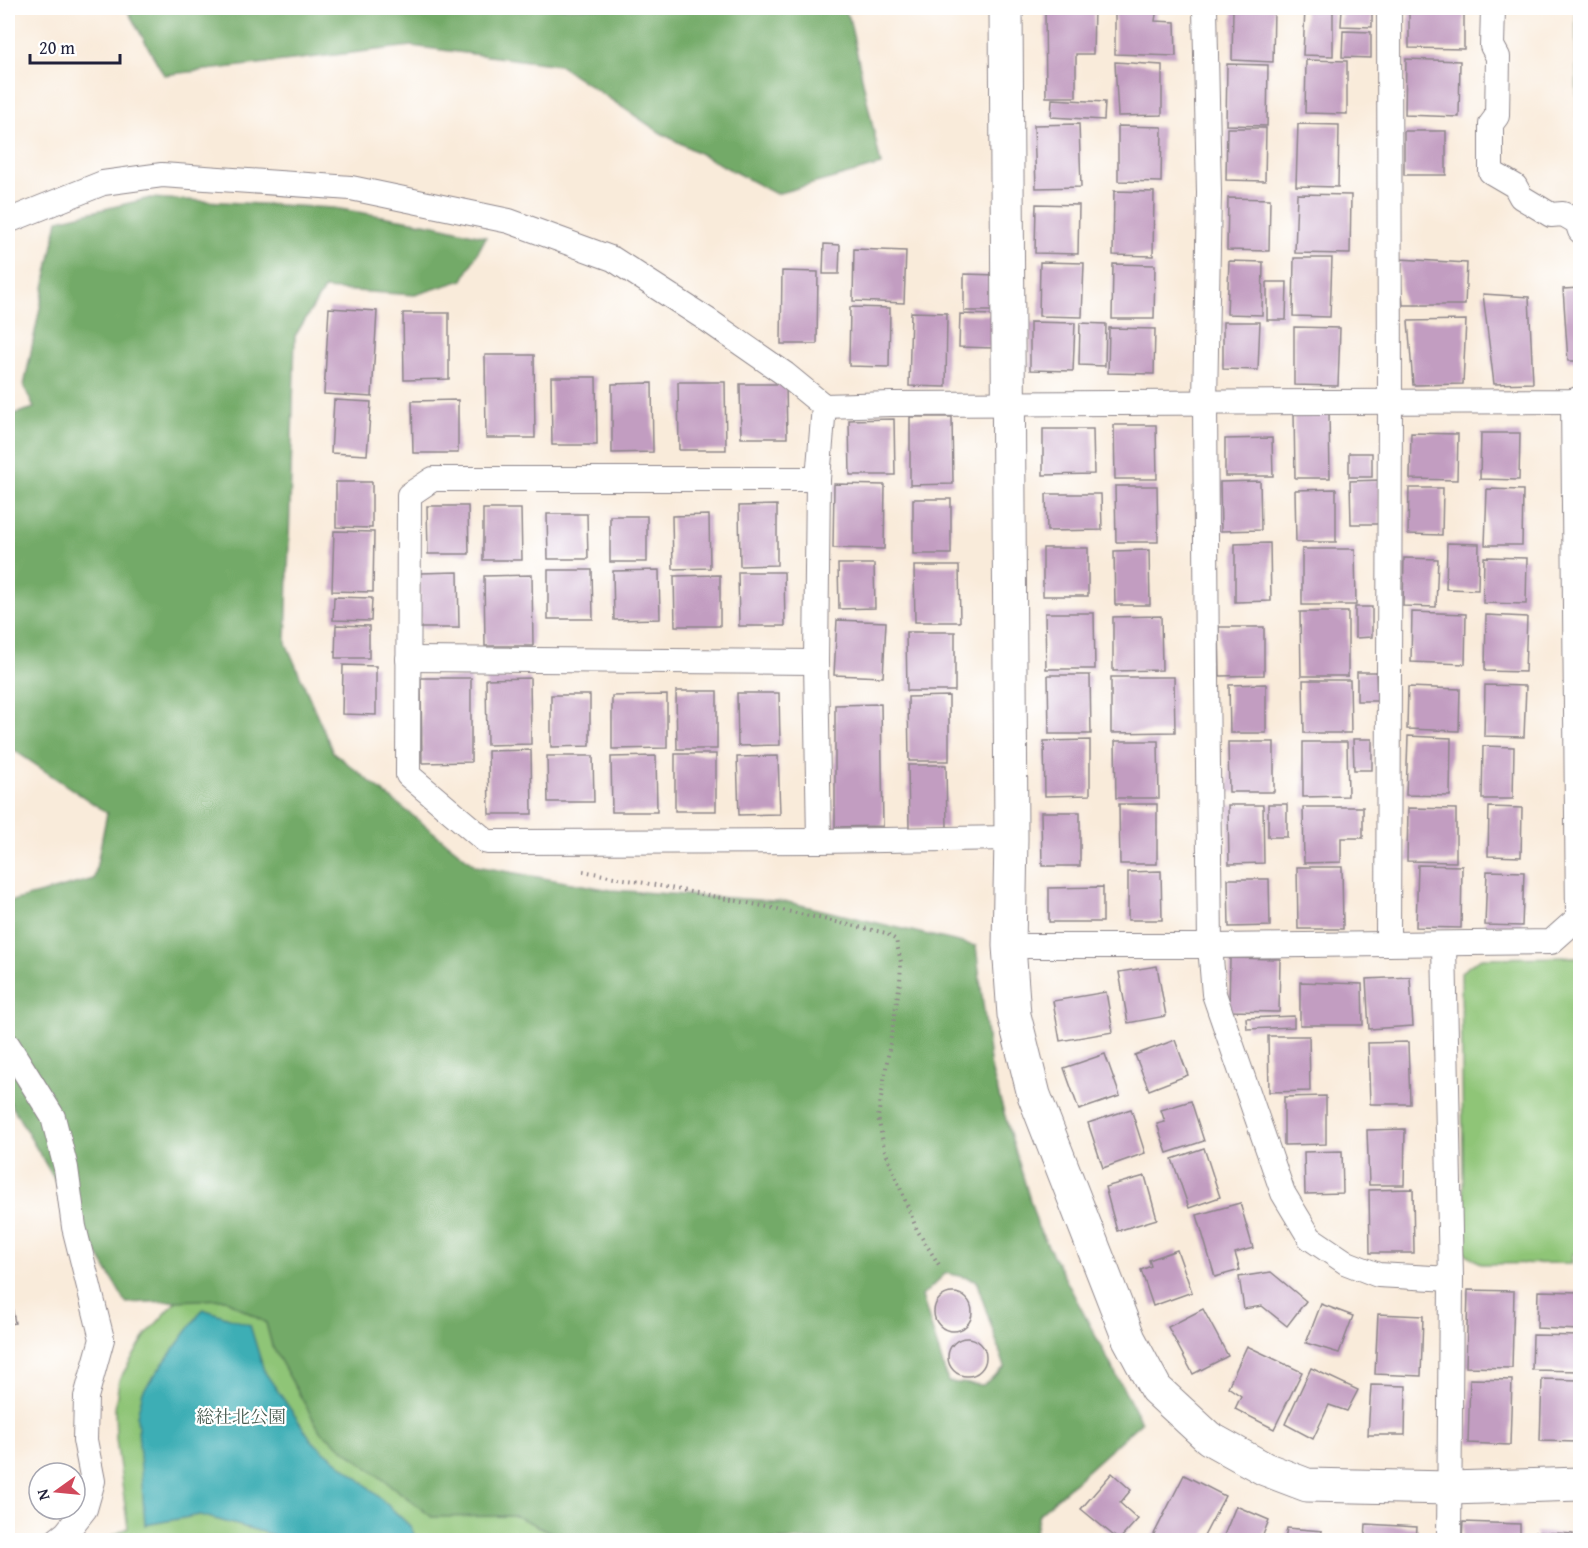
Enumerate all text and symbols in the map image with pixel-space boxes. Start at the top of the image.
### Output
scale bar [30,27,120,65]
text: 20 m [39,34,75,61]
park label: 総社北公園 [196,1403,286,1430]
north arrow [27,1461,87,1521]
text: N [29,1486,55,1503]

